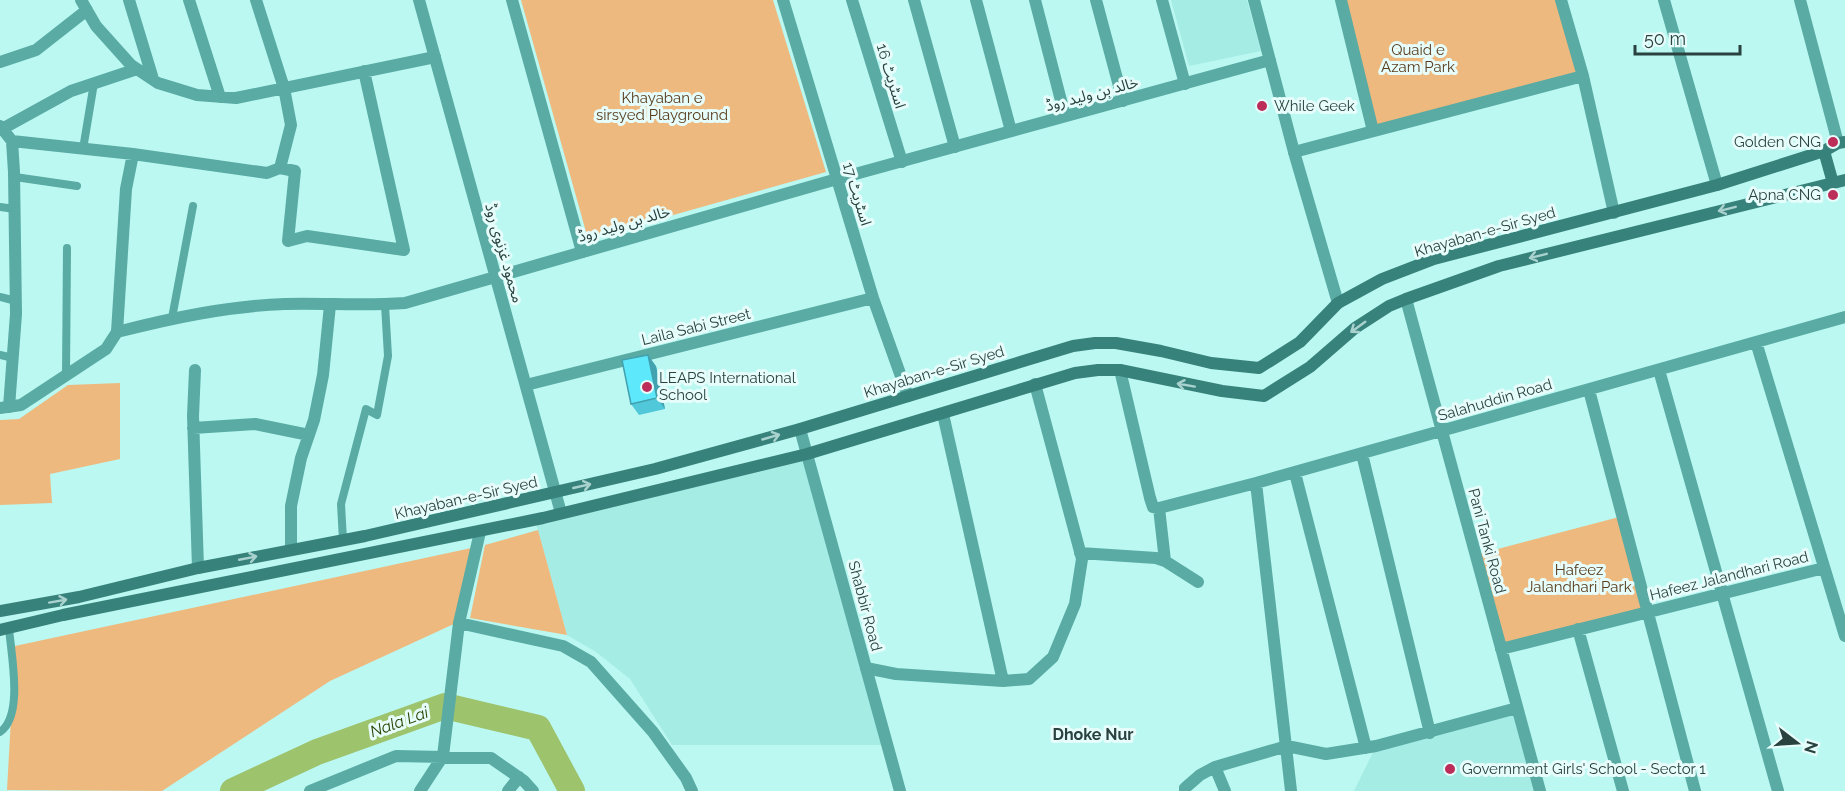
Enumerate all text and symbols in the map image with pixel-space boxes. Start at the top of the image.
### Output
scale bar [1635,18,1740,56]
text: 50 m [1644,28,1686,49]
park label: Quaid e Azam Park [1381,41,1455,76]
street label: اسٹریٹ 16 [873,42,909,110]
street label: خالد بن ولید روڈ [1044,73,1140,115]
park label: Khayaban e sirsyed Playground [596,89,728,124]
place label: While Geek [1274,97,1355,115]
marker: While Geek [1255,99,1269,113]
place label: Golden CNG [1734,133,1821,151]
marker: Golden CNG [1826,135,1840,149]
street label: اسٹریٹ 17 [839,160,875,228]
place label: Apna CNG [1748,186,1821,204]
marker: Apna CNG [1826,188,1840,202]
street label: محمود غزنوی روڈ [481,201,527,305]
street label: خالد بن ولید روڈ [576,202,672,246]
street label: Khayaban-e-Sir Syed [1412,203,1558,261]
one-way arrow [1718,203,1737,215]
one-way arrow [1529,251,1548,262]
street label: Laila Sabi Street [640,305,752,349]
one-way arrow [1350,321,1366,333]
street label: Khayaban-e-Sir Syed [862,342,1006,402]
place label: LEAPS International School [659,369,797,404]
street label: Salahuddin Road [1436,375,1554,425]
one-way arrow [1177,379,1197,390]
marker: LEAPS International School [640,380,654,394]
one-way arrow [761,431,780,442]
street label: Khayaban-e-Sir Syed [393,473,539,523]
one-way arrow [572,480,591,492]
street label: Pani Tanki Road [1464,486,1510,596]
street label: Hafeez Jalandhari Road [1648,548,1810,604]
one-way arrow [237,552,257,563]
street label: Shabbir Road [844,559,886,653]
park label: Hafeez Jalandhari Park [1526,561,1632,596]
one-way arrow [47,595,67,606]
water label: Nala Lai [367,703,431,741]
north arrow [1767,713,1827,773]
district label: Dhoke Nur [1052,725,1134,744]
text: N [1800,739,1822,756]
place label: Government Girls' School - Sector 1 [1462,760,1706,778]
marker: Government Girls' School - Sector 1 [1443,762,1457,776]

